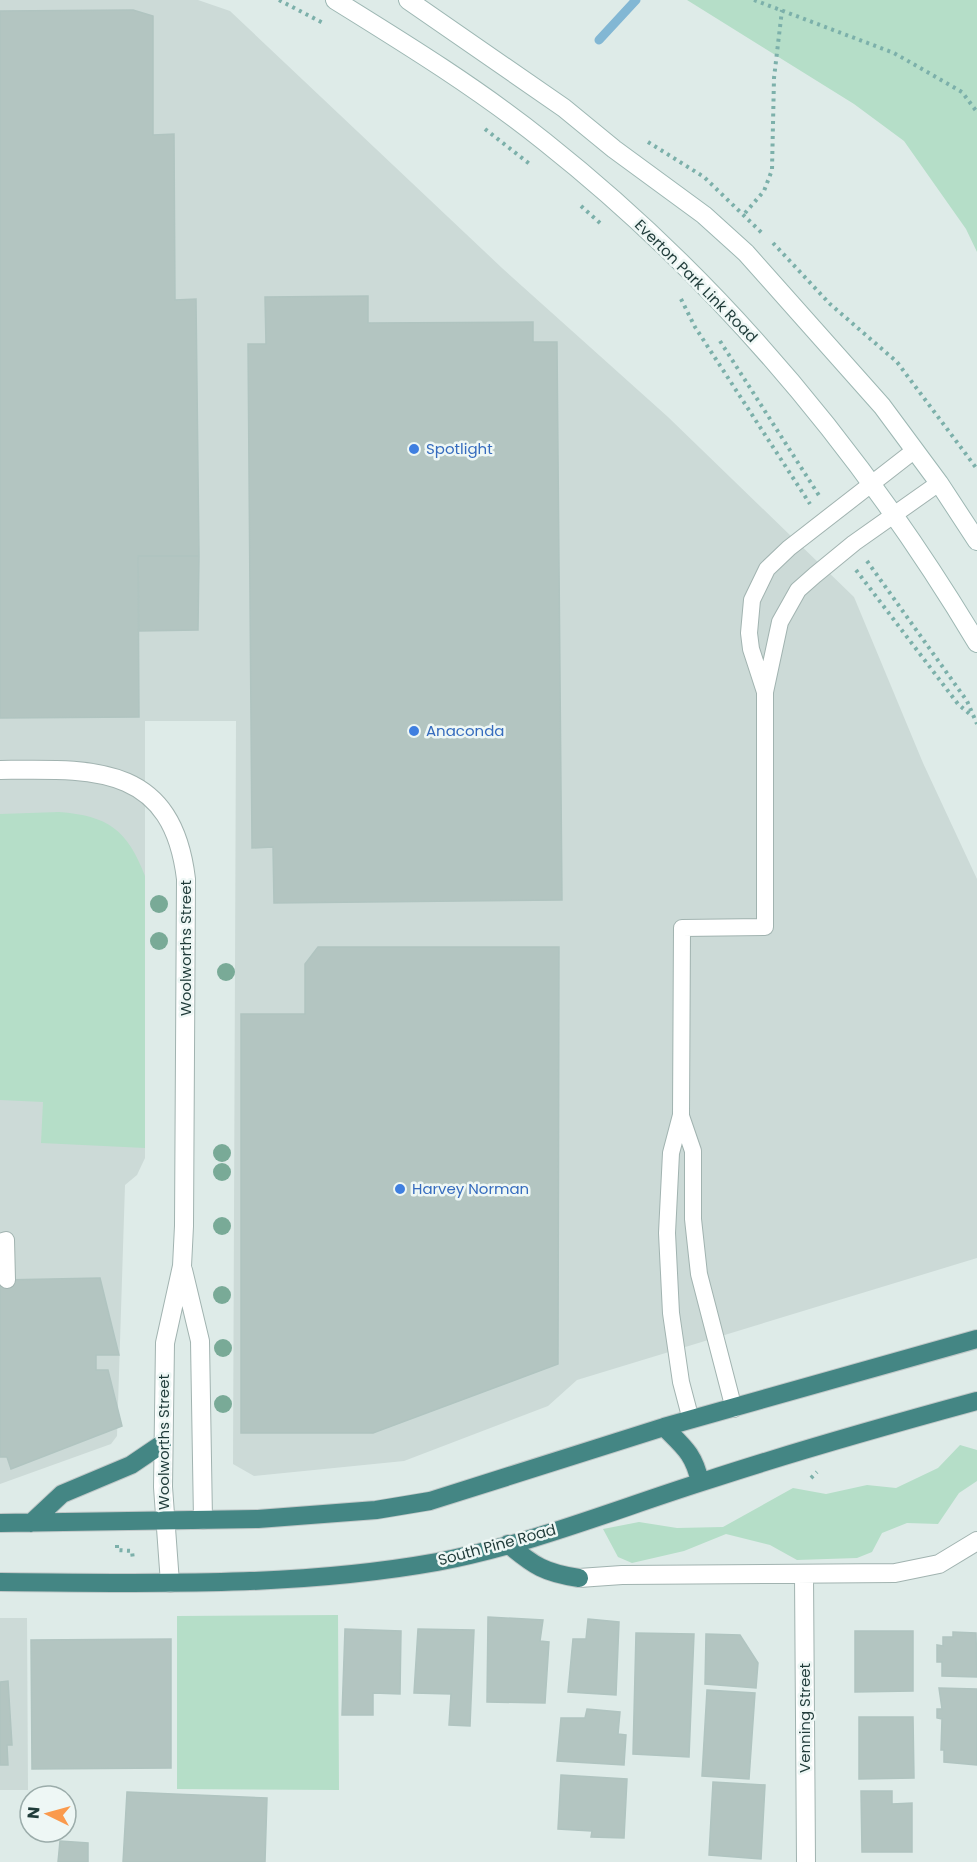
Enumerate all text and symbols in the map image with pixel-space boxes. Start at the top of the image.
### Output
street label: Everton Park Link Road [630,214,763,347]
place label: Spotlight [426,438,493,459]
marker: Spotlight [407,442,421,456]
place label: Anaconda [426,720,504,741]
marker: Anaconda [407,724,421,738]
street label: Woolworths Street [175,880,196,1016]
place label: Harvey Norman [412,1178,529,1199]
marker: Harvey Norman [393,1182,407,1196]
street label: Woolworths Street [153,1374,174,1510]
street label: South Pine Road [436,1519,558,1570]
street label: Venning Street [794,1663,815,1773]
north arrow [18,1784,78,1844]
text: N [22,1806,46,1820]

